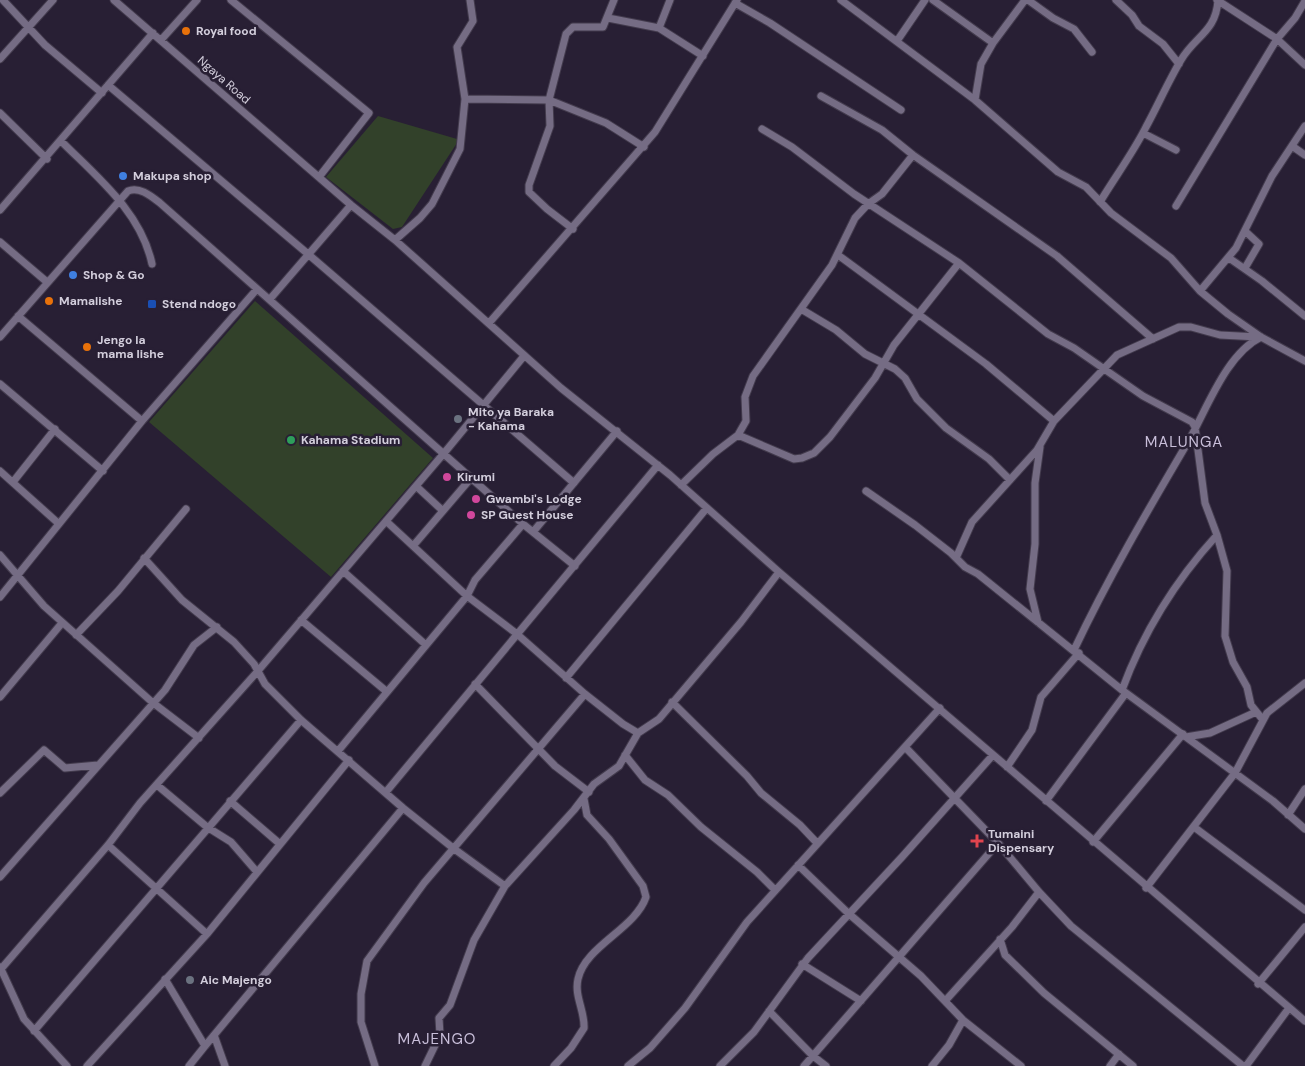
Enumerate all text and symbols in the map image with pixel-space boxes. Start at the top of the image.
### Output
place label: Royal food [196,23,257,39]
marker: Royal food [180,25,192,37]
street label: Ngaya Road [194,53,254,107]
place label: Makupa shop [133,168,212,184]
marker: Makupa shop [117,170,129,182]
place label: Shop & Go [83,267,145,283]
marker: Shop & Go [67,269,79,281]
place label: Mamalishe [59,293,123,309]
marker: Mamalishe [43,295,55,307]
place label: Stend ndogo [162,296,236,312]
marker: Stend ndogo [146,298,158,310]
place label: Jengo la mama lishe [97,332,164,362]
marker: Jengo la mama lishe [81,341,93,353]
place label: Mito ya Baraka - Kahama [468,404,554,434]
marker: Mito ya Baraka - Kahama [452,413,464,425]
place label: Kahama Stadium [301,432,400,448]
district label: MALUNGA [1145,432,1223,452]
marker: Kahama Stadium [285,434,297,446]
place label: Kirumi [457,469,495,485]
marker: Kirumi [441,471,453,483]
place label: Gwambi's Lodge [486,491,582,507]
marker: Gwambi's Lodge [470,493,482,505]
place label: SP Guest House [481,507,574,523]
marker: SP Guest House [465,509,477,521]
place label: Tumaini Dispensary [988,826,1055,856]
marker: Tumaini Dispensary [970,834,984,848]
place label: Aic Majengo [200,972,272,988]
marker: Aic Majengo [184,974,196,986]
district label: MAJENGO [398,1029,476,1049]

